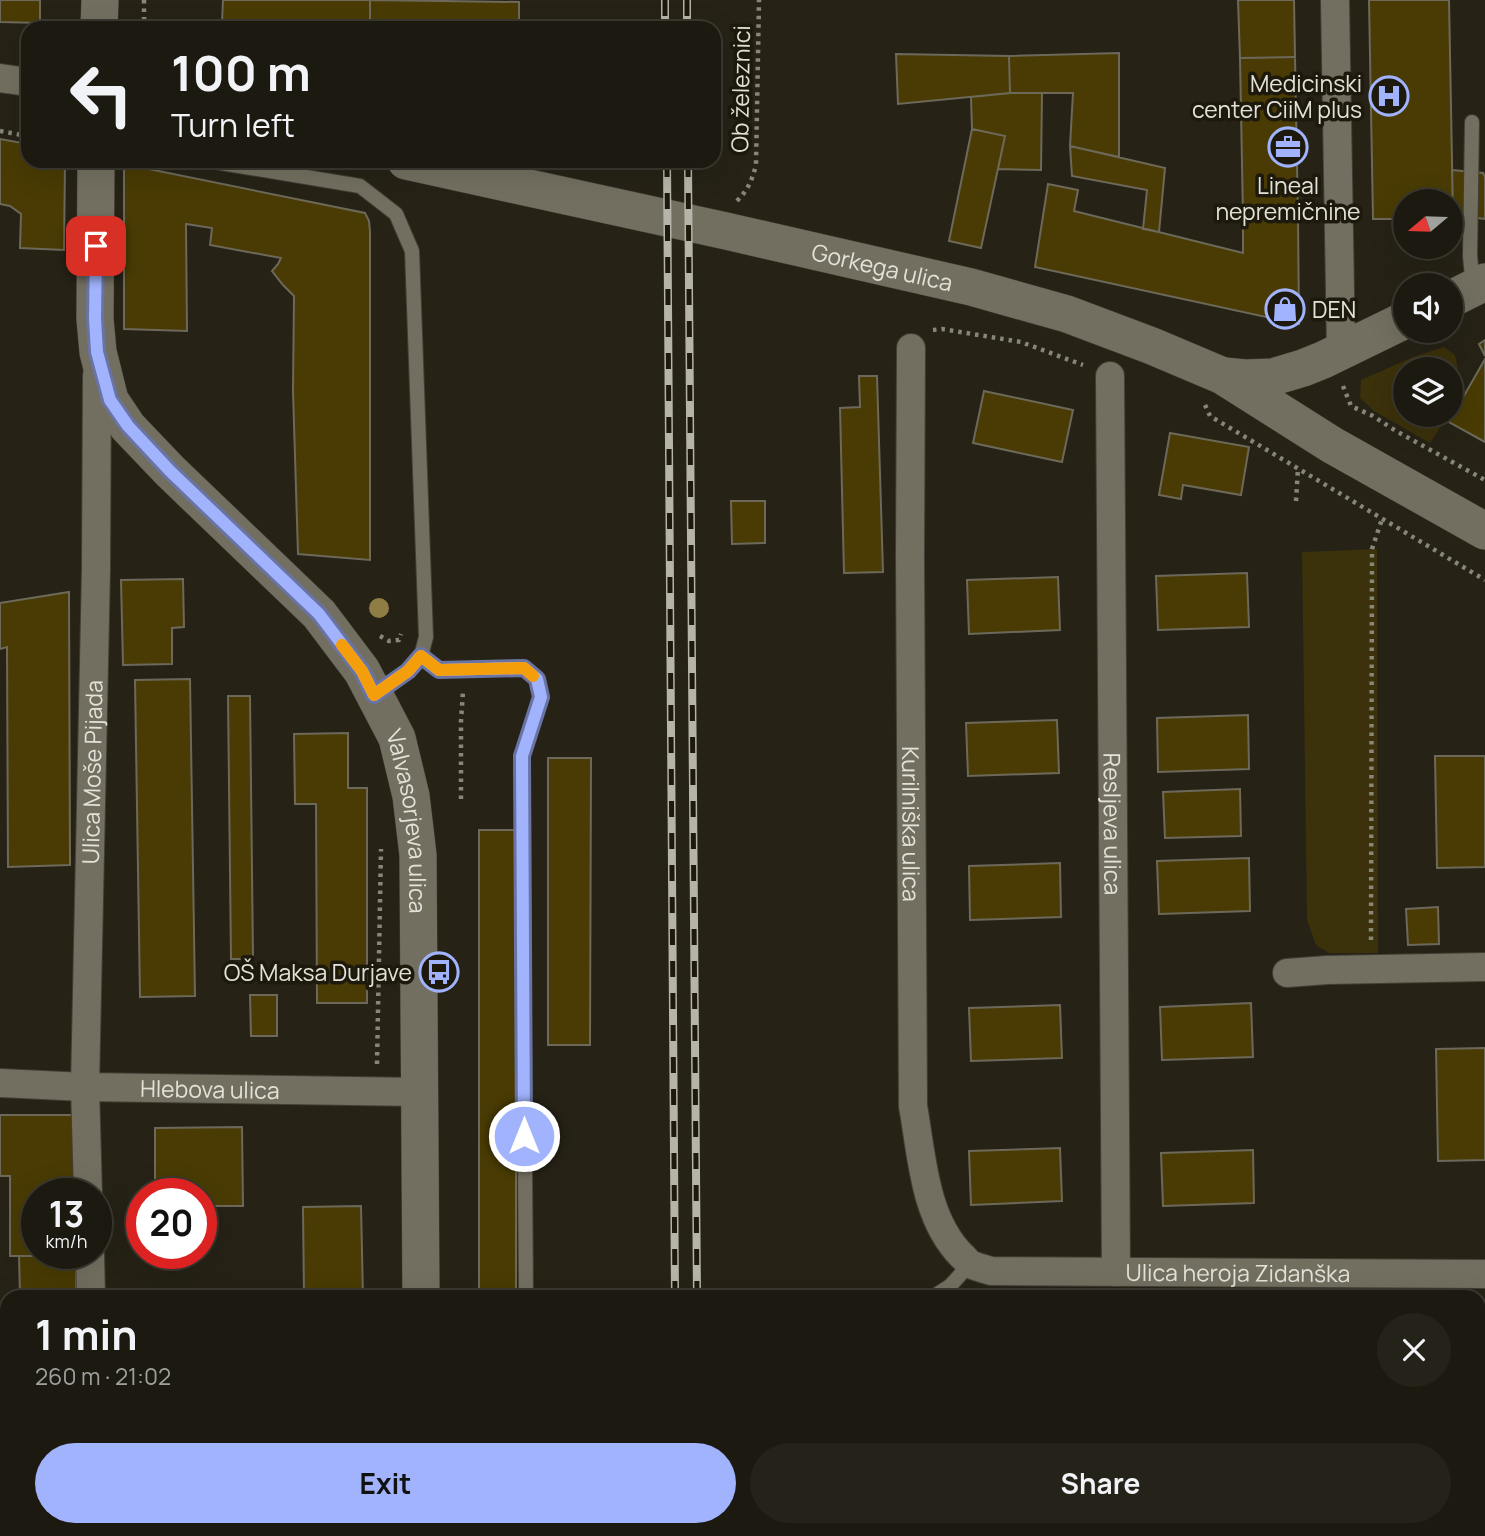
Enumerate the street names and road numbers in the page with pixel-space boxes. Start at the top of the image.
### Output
street label: Ob železnici [723,25,757,153]
street label: Gorkega ulica [809,235,956,298]
street label: Ulica Moše Pijada [74,680,110,865]
street label: Valvasorjeva ulica [379,723,434,914]
street label: Kurilniška ulica [895,746,928,902]
street label: Resljeva ulica [1097,753,1129,895]
street label: Hlebova ulica [140,1072,280,1106]
street label: Ulica heroja Zidanška [1125,1256,1350,1289]

